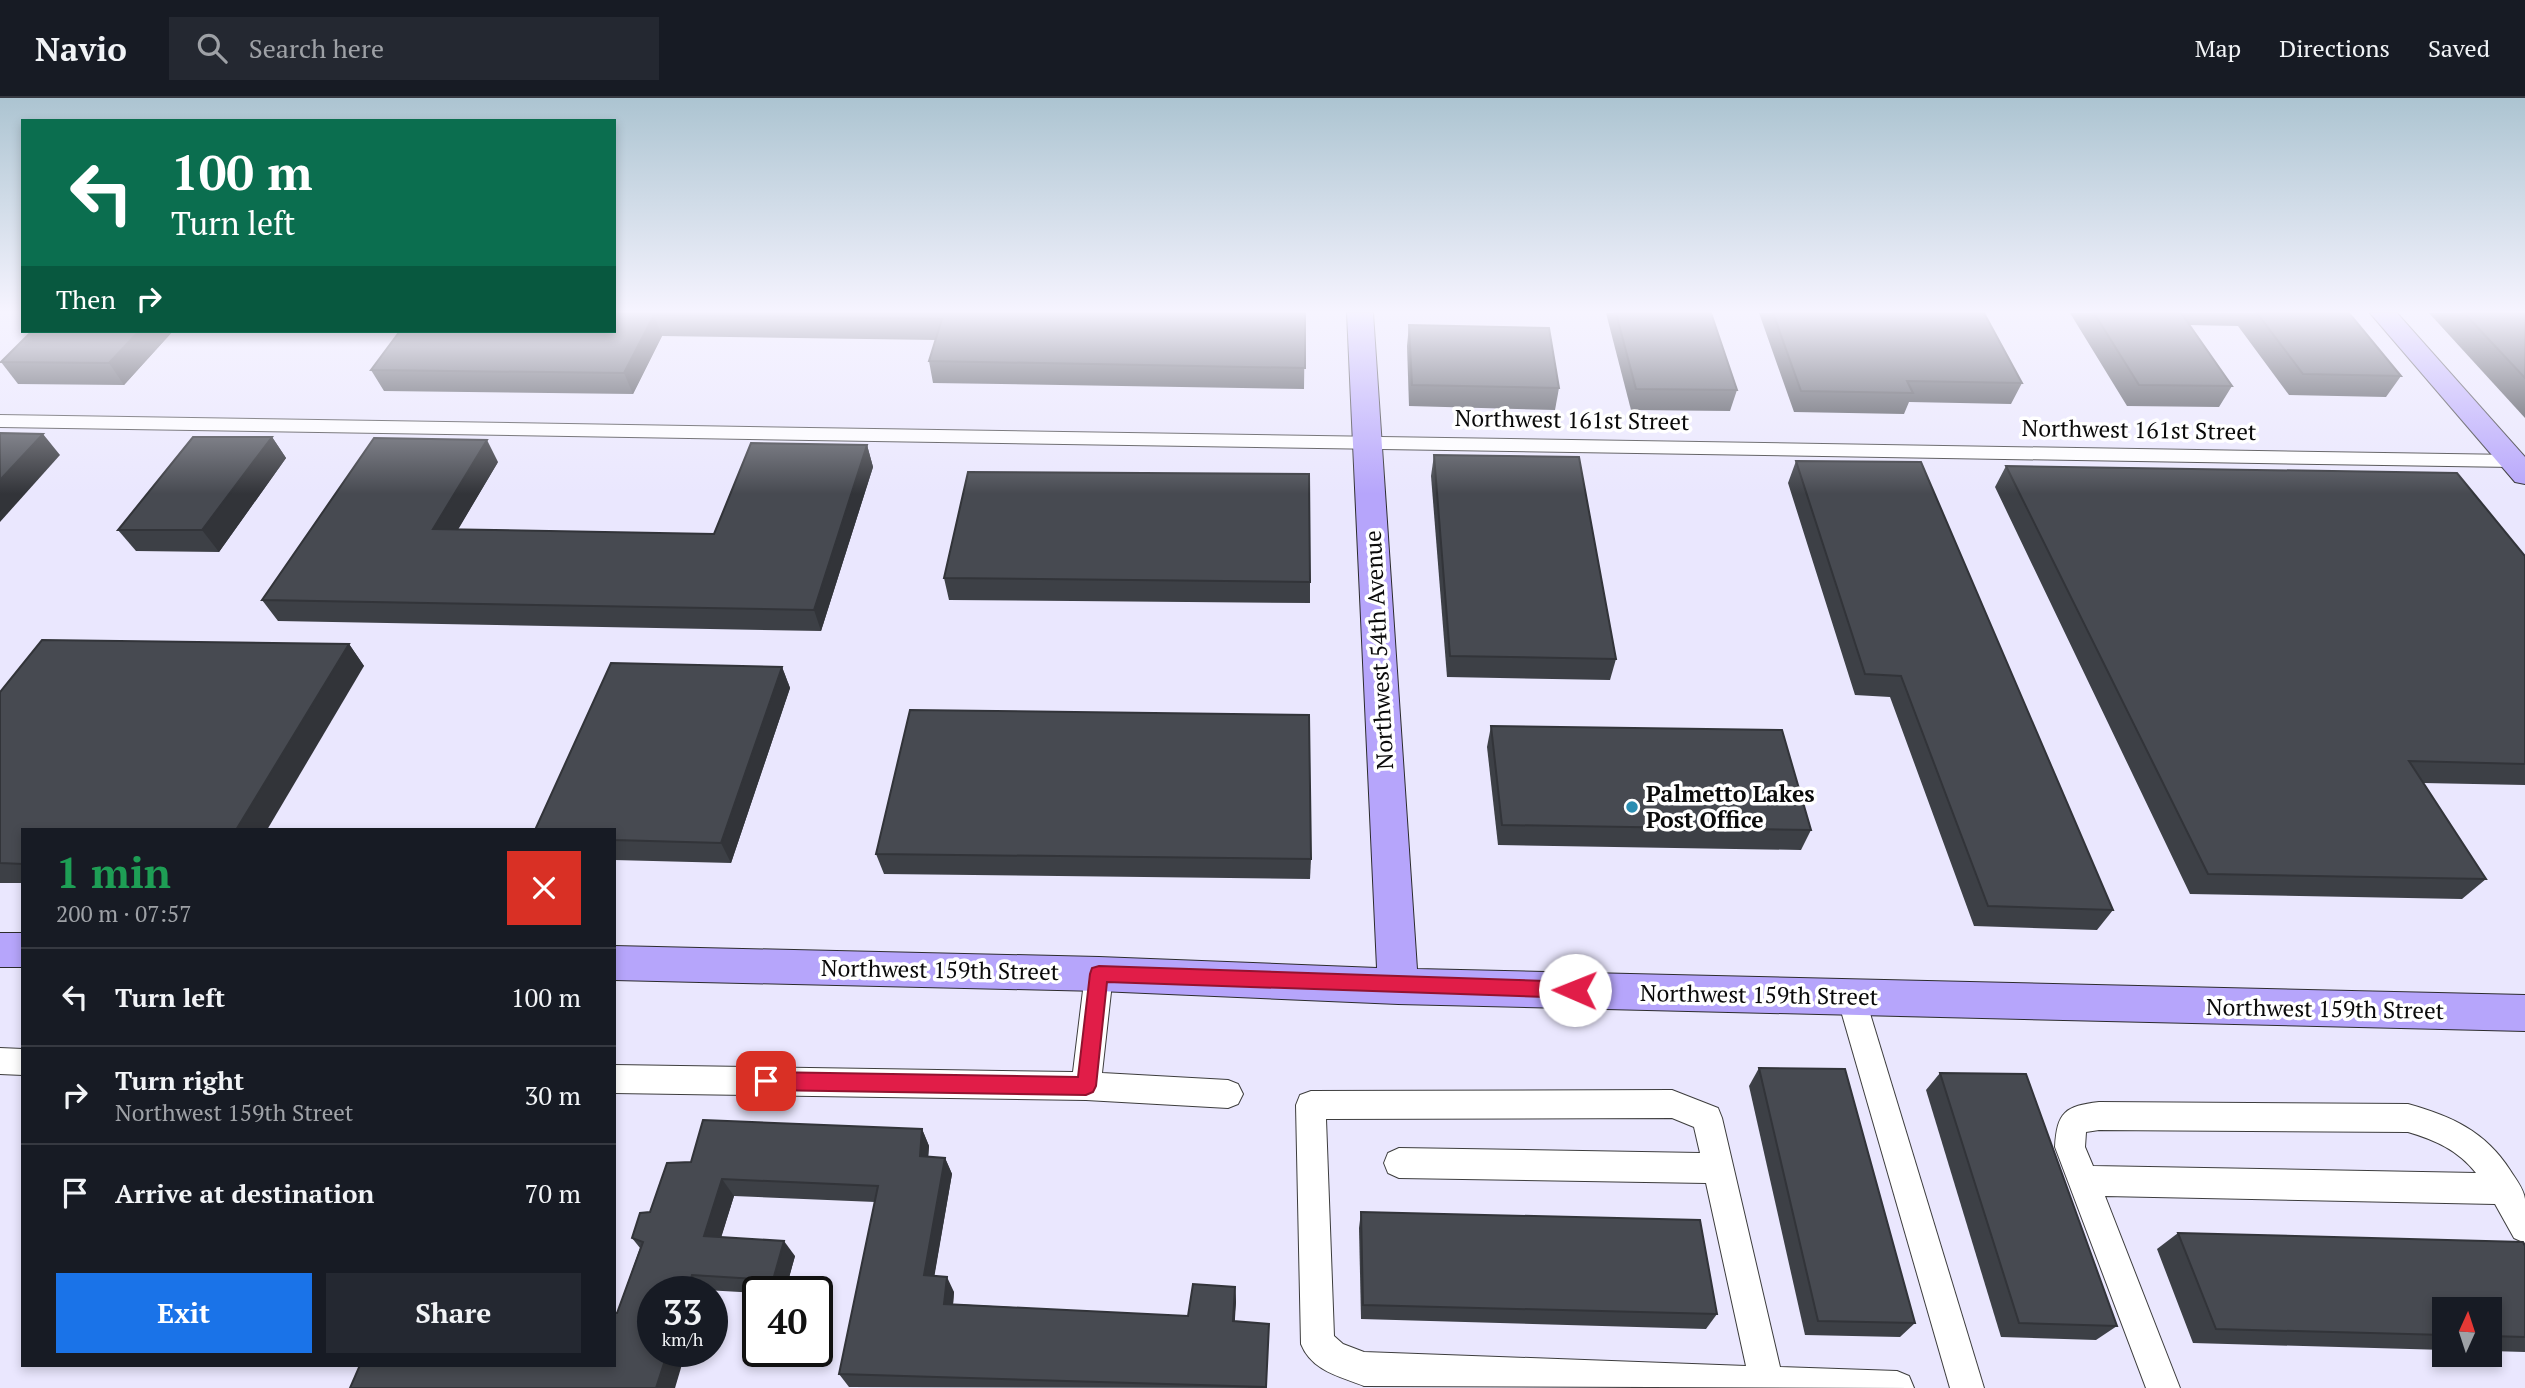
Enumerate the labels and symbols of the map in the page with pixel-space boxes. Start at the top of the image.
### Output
street label: Northwest 161st Street [1454,402,1690,437]
street label: Northwest 161st Street [2021,412,2257,447]
street label: Northwest 54th Avenue [1357,530,1400,770]
place label: Palmetto Lakes Post Office [1646,778,1815,835]
marker: Palmetto Lakes Post Office [1624,799,1640,815]
street label: Northwest 159th Street [821,952,1060,987]
position arrow [1538,953,1612,1027]
street label: Northwest 159th Street [1640,977,1879,1012]
street label: Northwest 159th Street [2206,991,2445,1026]
pin [736,1051,796,1111]
speed limit sign: 40 [742,1276,833,1367]
north arrow [2432,1297,2502,1367]

